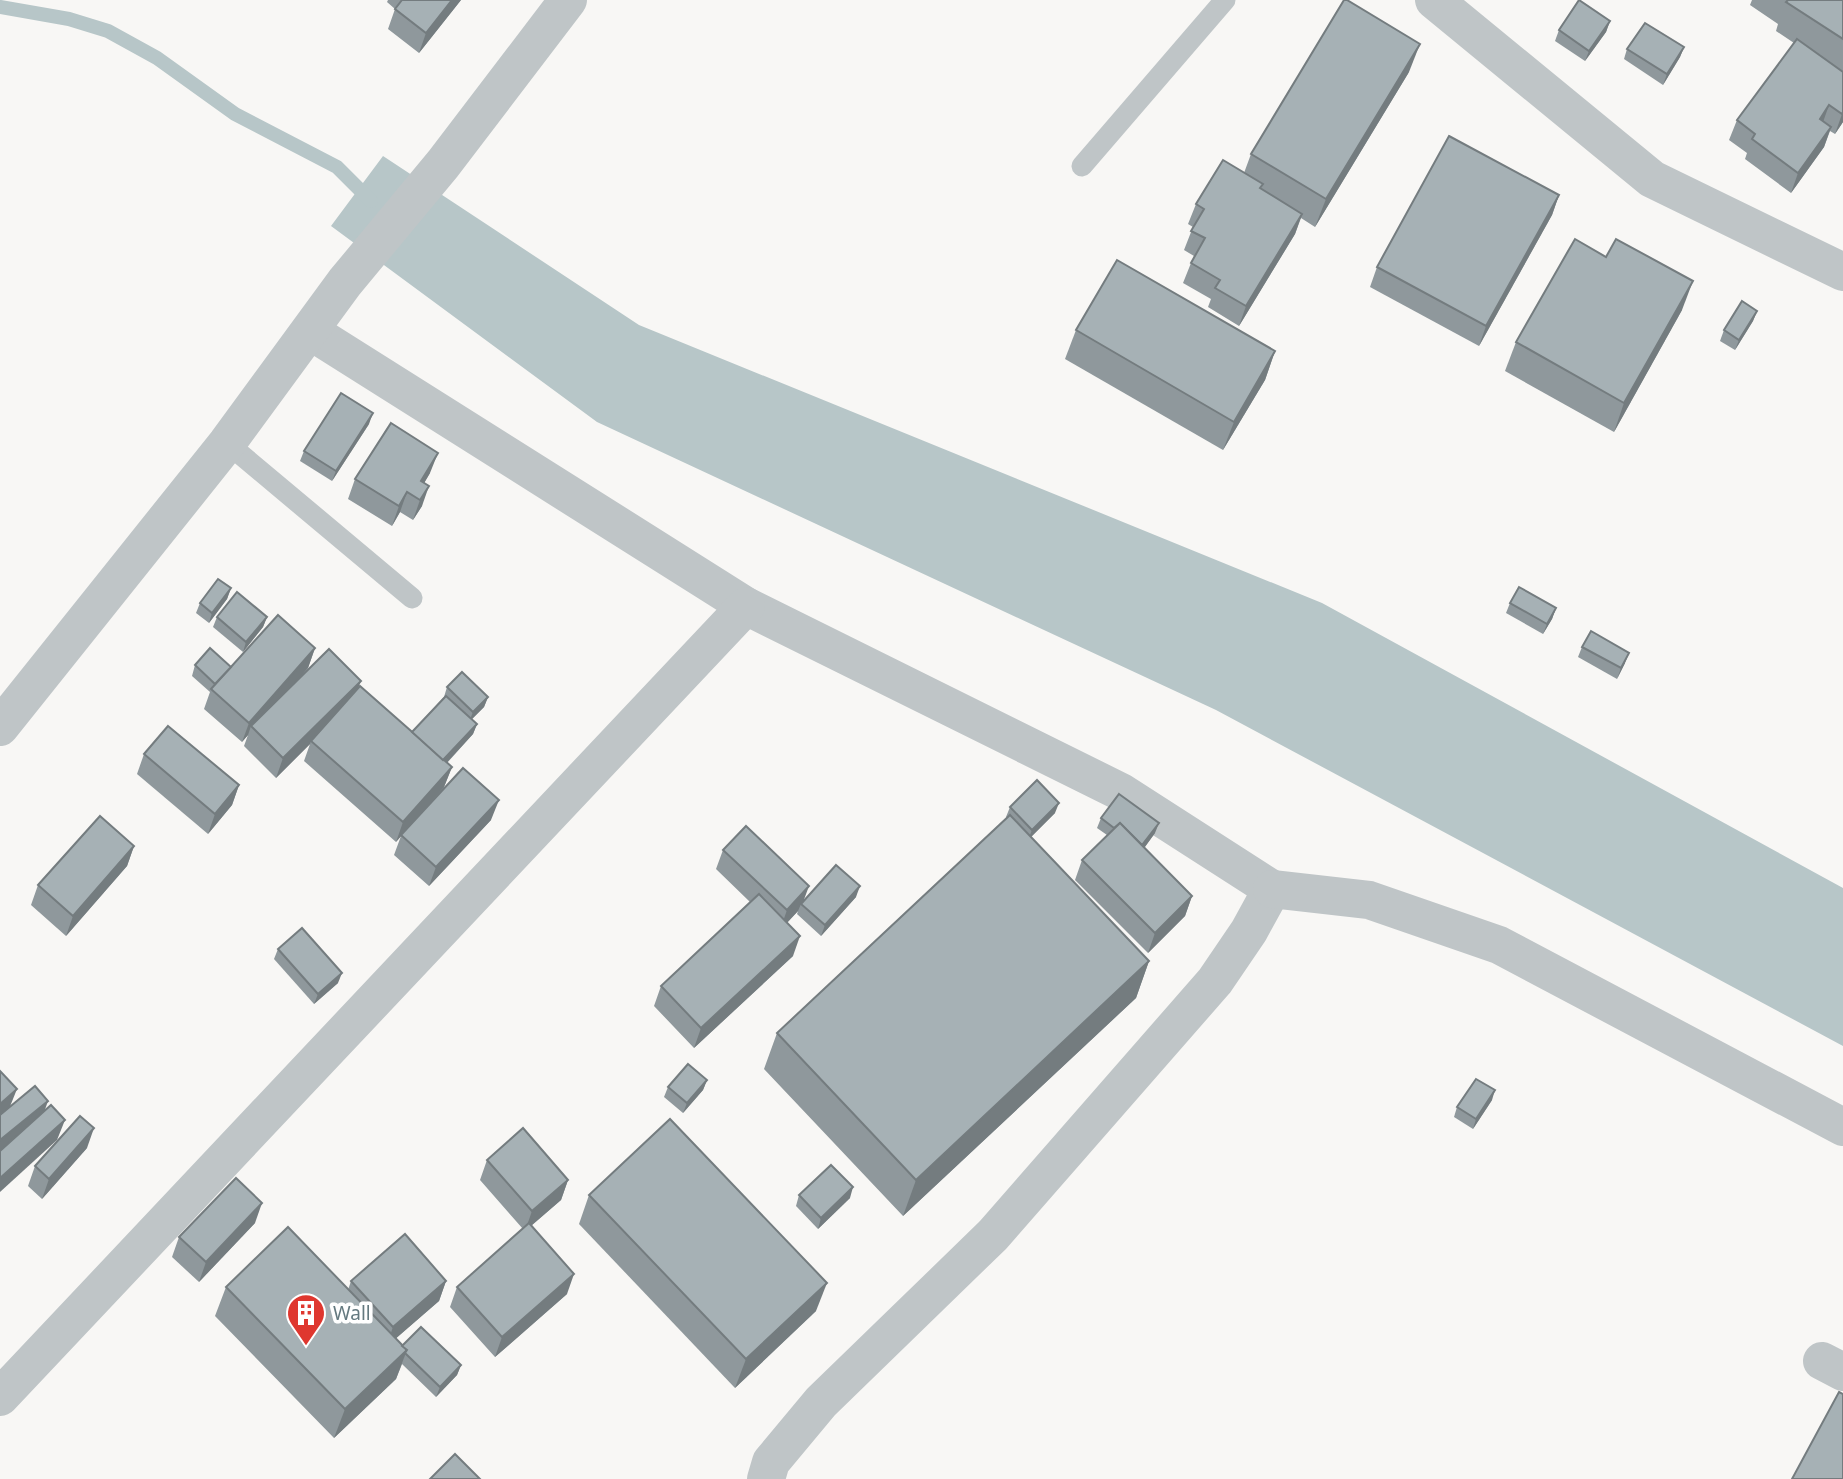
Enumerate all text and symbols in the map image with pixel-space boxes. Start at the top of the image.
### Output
building icon: Wall [285,1292,327,1347]
place label: Wall [333,1300,371,1326]

